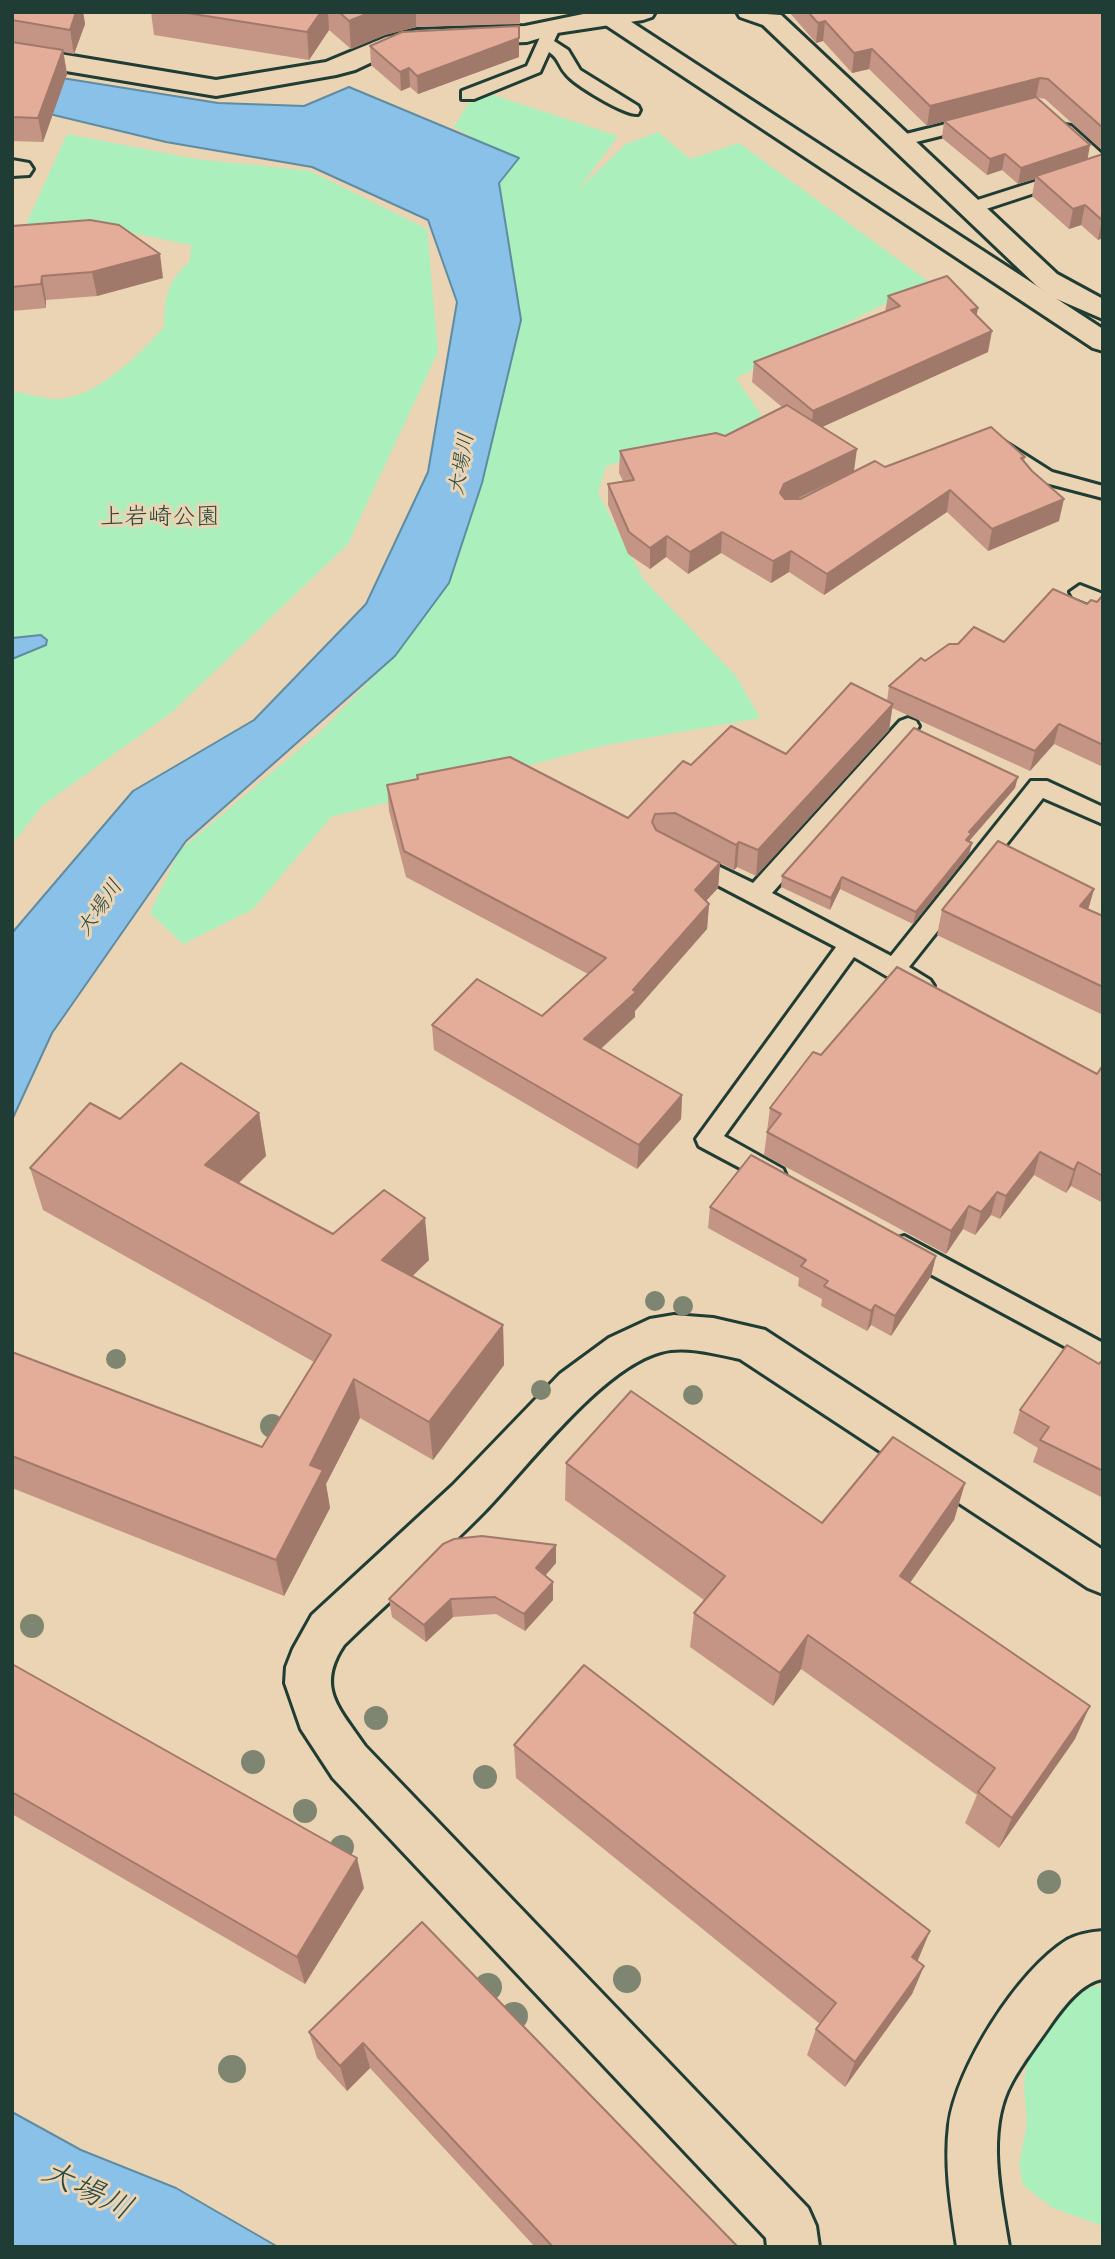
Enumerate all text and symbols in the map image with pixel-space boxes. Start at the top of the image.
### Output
water label: 大場川 [444,431,480,497]
park label: 上岩崎公園 [100,504,220,532]
water label: 大場川 [72,875,128,941]
water label: 大場川 [35,2153,139,2229]

